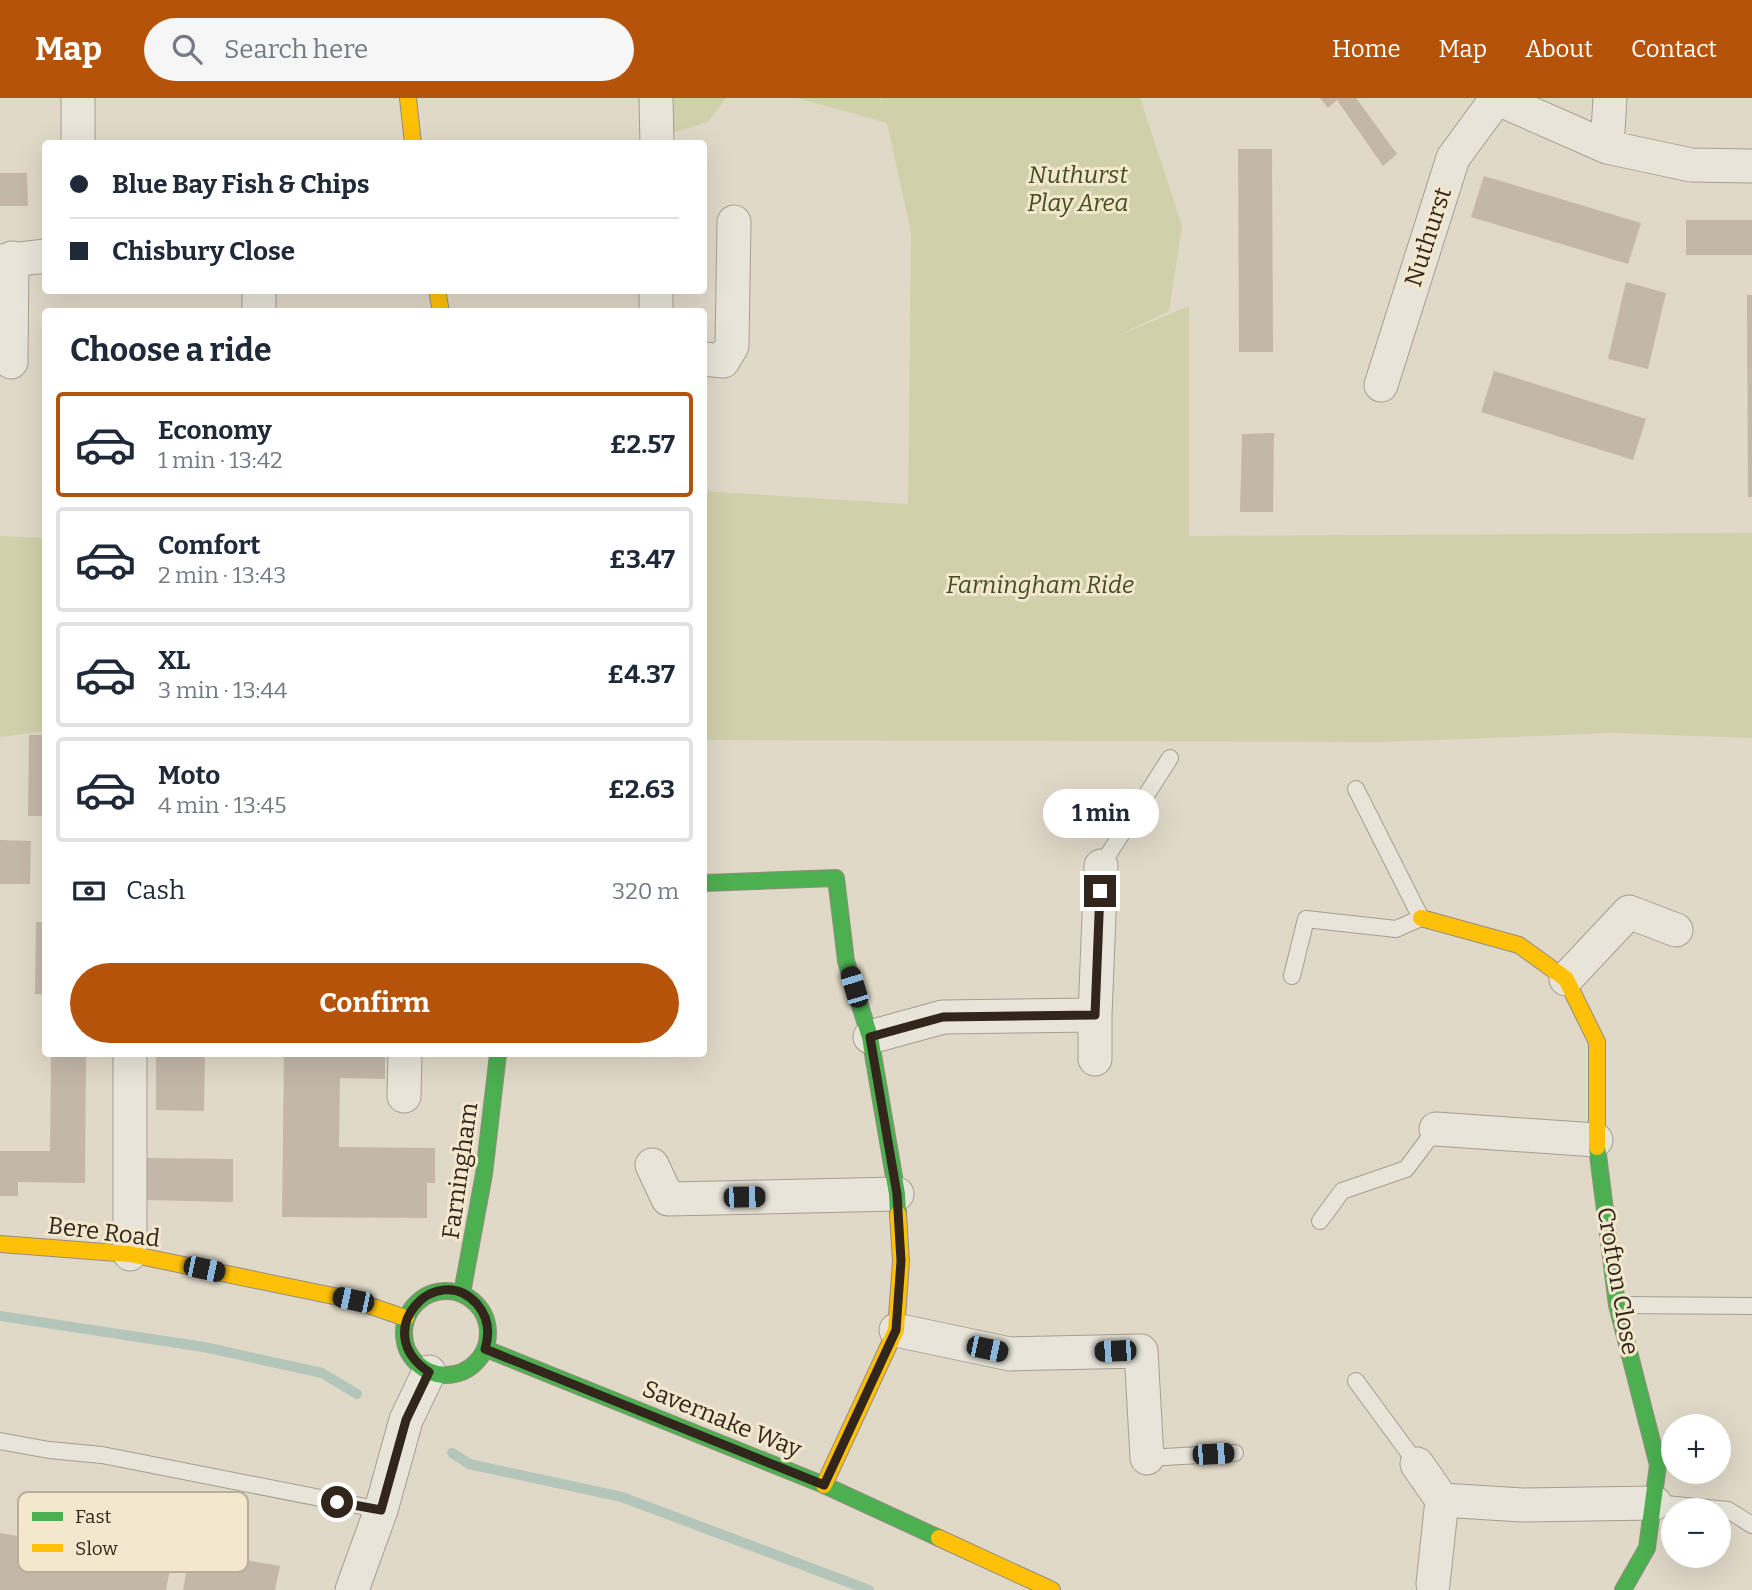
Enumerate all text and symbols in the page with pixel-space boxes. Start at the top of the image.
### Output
search box [144,18,634,81]
text: Map [35,29,102,69]
icon: search [168,30,206,68]
text: Search here [224,34,368,65]
text: Home [1332,35,1401,63]
text: Map [1439,35,1487,63]
text: About [1525,35,1593,63]
text: Contact [1631,35,1717,63]
park label: Nuthurst Play Area [1027,161,1129,217]
text: Blue Bay Fish & Chips [112,169,370,200]
street label: Nuthurst [1399,184,1457,290]
text: Chisbury Close [112,236,295,267]
text: Choose a ride [70,331,271,369]
icon: car [74,413,137,476]
text: Economy [158,415,272,446]
text: £2.57 [610,429,675,460]
text: 1 min · 13:42 [158,446,283,474]
icon: car [74,528,137,591]
text: Comfort [158,530,261,561]
text: £3.47 [609,544,675,575]
text: 2 min · 13:43 [158,561,286,589]
park label: Farningham Ride [946,571,1134,599]
icon: car [74,643,137,706]
text: XL [158,645,190,676]
text: £4.37 [607,659,675,690]
text: 3 min · 13:44 [158,676,287,704]
icon: car [74,758,137,821]
text: Moto [158,760,220,791]
text: £2.63 [608,774,675,805]
callout: 1 min [1042,790,1158,838]
text: 4 min · 13:45 [158,791,286,819]
text: 1 min [1072,799,1130,827]
icon: cash [70,872,108,910]
text: Cash [126,875,185,906]
route end [1084,875,1116,907]
text: 320 m [612,877,679,905]
button: Confirm [70,963,679,1043]
car [838,964,871,1010]
street label: Farningham [437,1101,483,1241]
car [723,1186,766,1208]
street label: Crofton Close [1591,1205,1645,1357]
street label: Bere Road [46,1211,162,1253]
car [182,1254,227,1284]
car [331,1285,376,1315]
car [965,1334,1010,1364]
car [1094,1340,1137,1362]
street label: Savernake Way [639,1374,806,1464]
map controls [1661,1414,1731,1568]
button: + [1661,1414,1731,1484]
car [1192,1442,1235,1466]
route start [321,1486,353,1518]
legend [18,1492,248,1572]
button: − [1661,1498,1731,1568]
text: Fast [75,1505,112,1528]
text: Slow [75,1537,118,1560]

